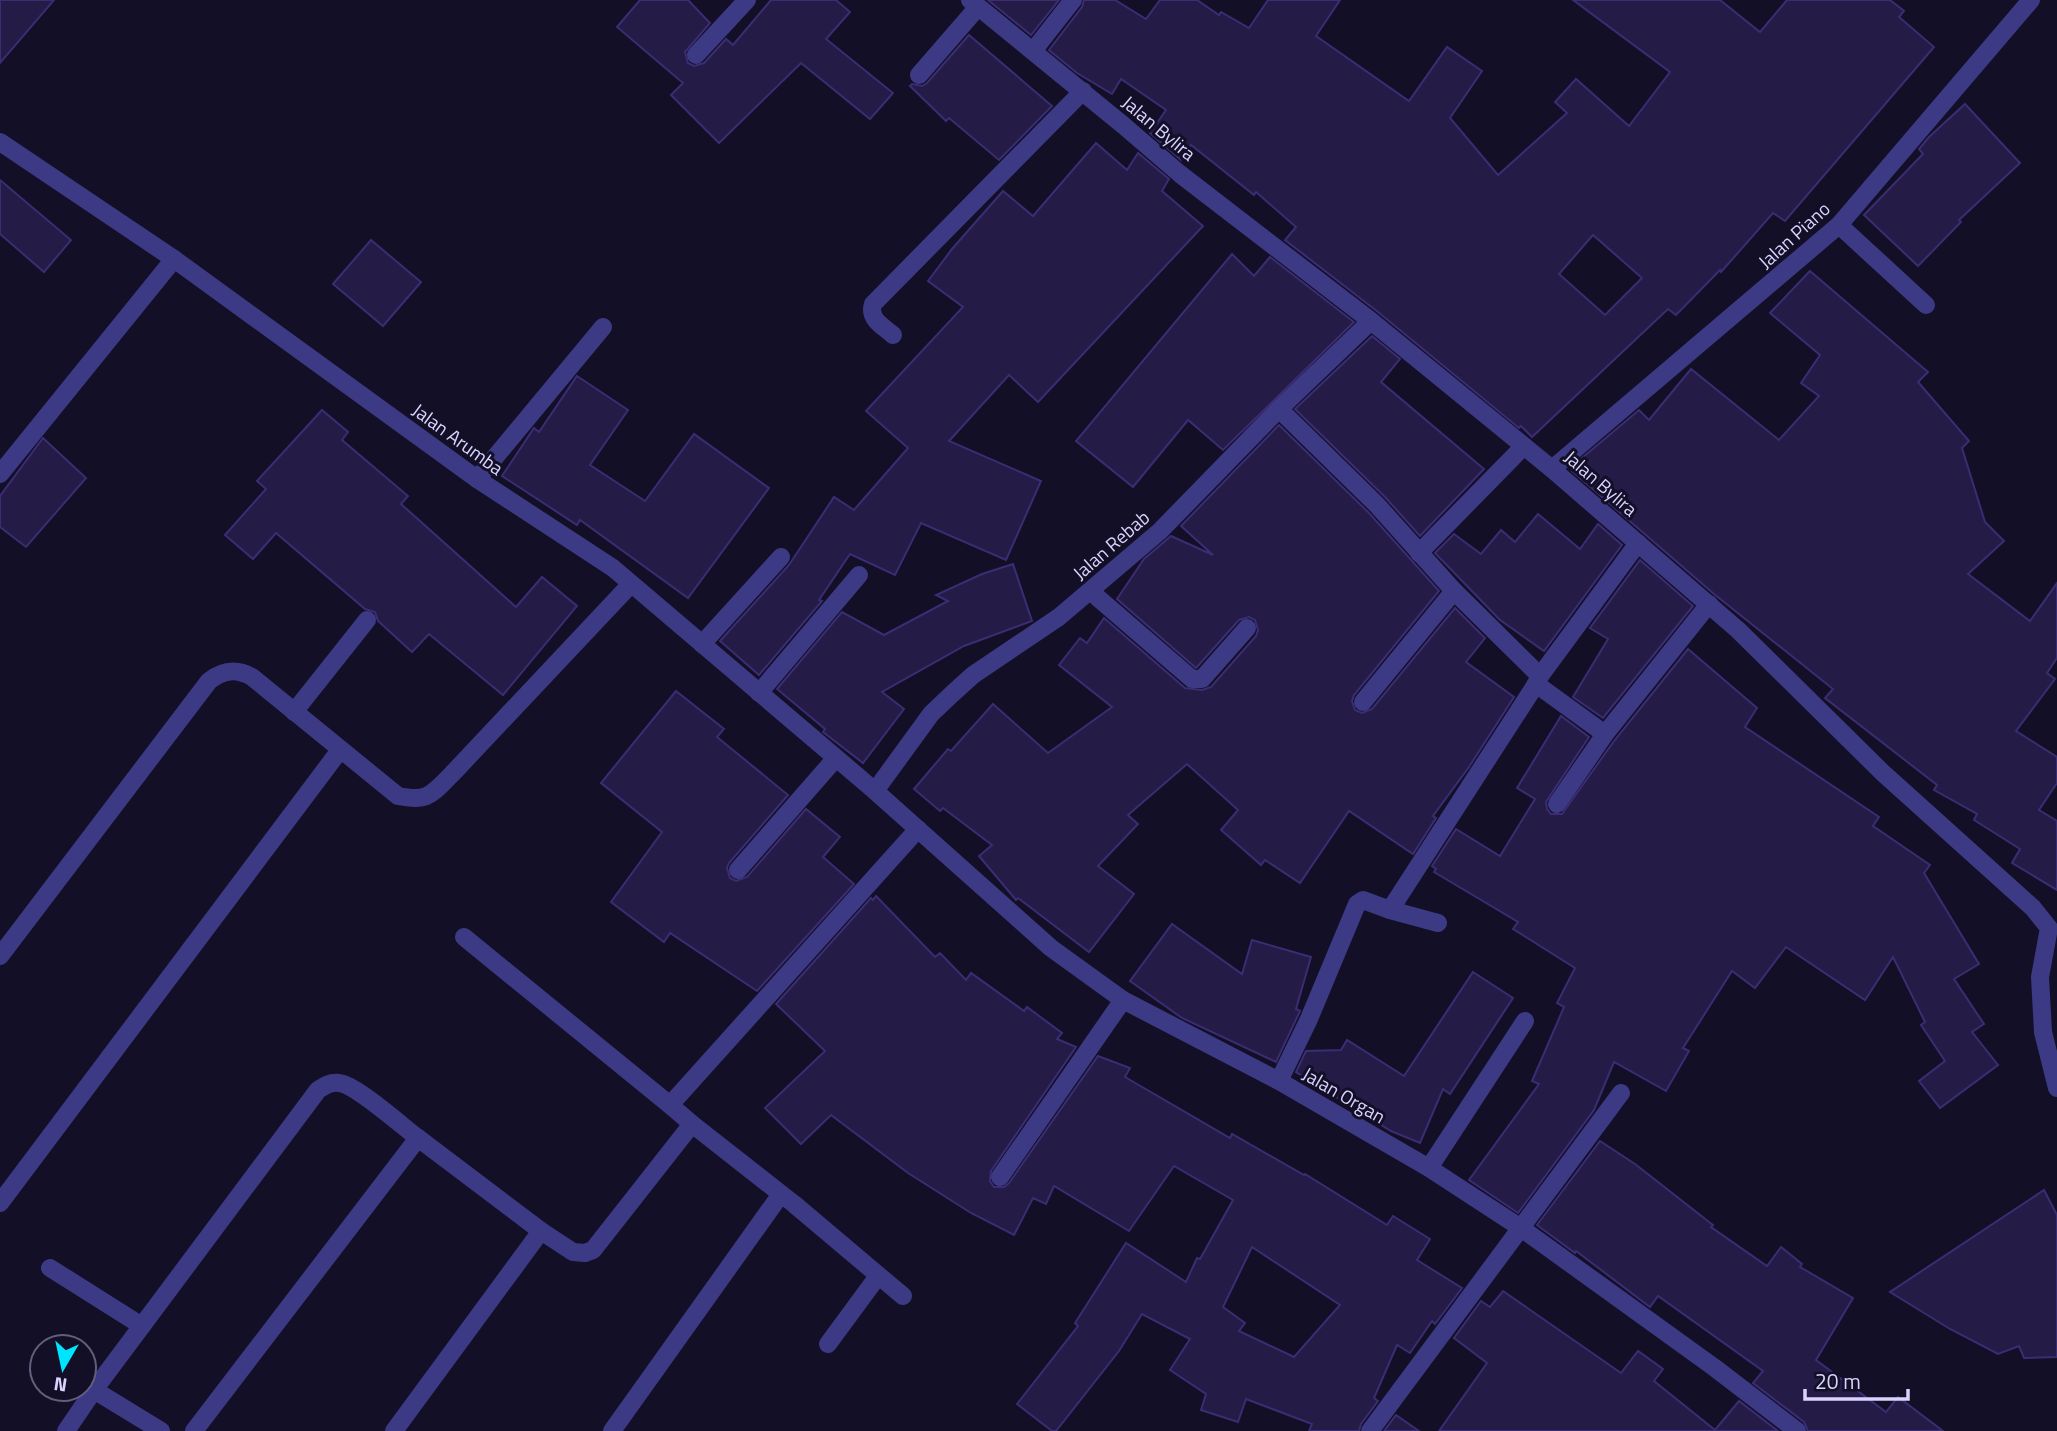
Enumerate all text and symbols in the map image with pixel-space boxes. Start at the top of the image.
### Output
street label: Jalan Bylira [1116,88,1203,168]
street label: Jalan Piano [1751,194,1836,275]
street label: Jalan Arumba [407,396,510,482]
street label: Jalan Bylira [1558,443,1645,523]
street label: Jalan Rebab [1066,503,1156,586]
street label: Jalan Organ [1297,1059,1391,1130]
north arrow [28,1333,98,1403]
scale bar [1805,1358,1908,1402]
text: 20 m [1815,1365,1861,1397]
text: N [51,1370,69,1401]

